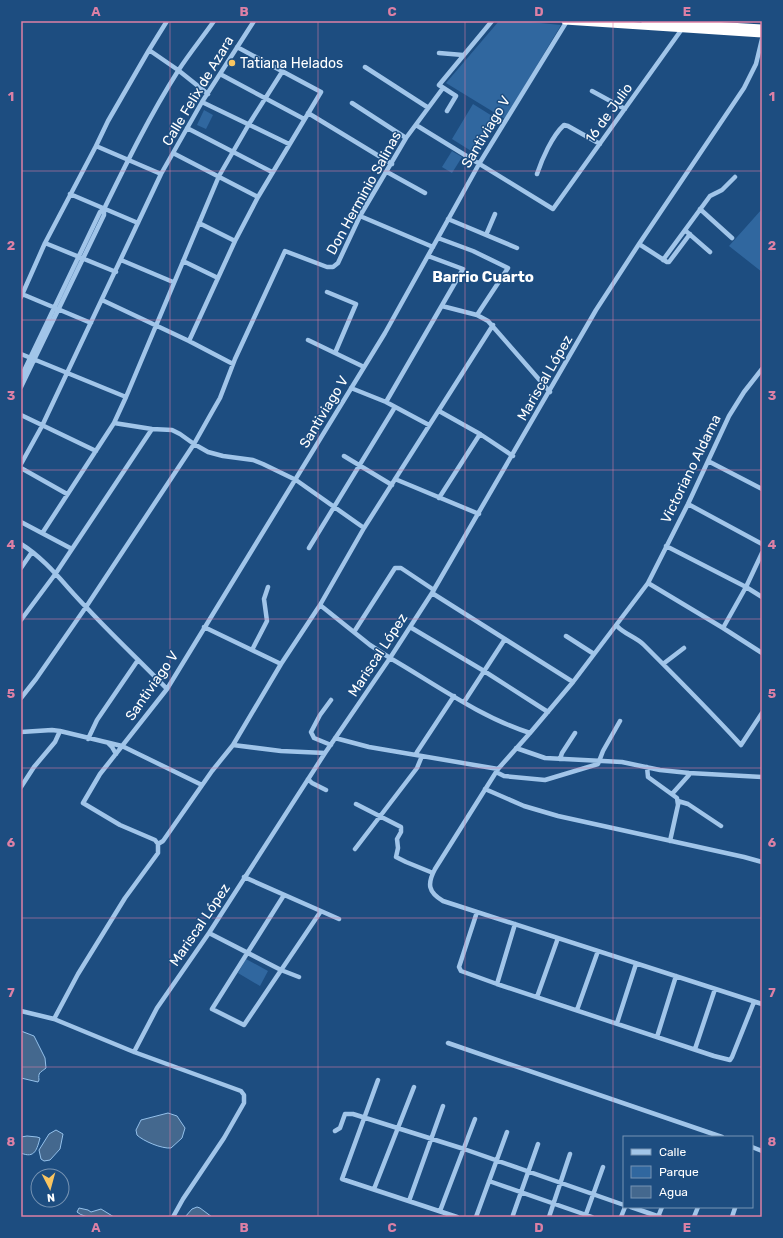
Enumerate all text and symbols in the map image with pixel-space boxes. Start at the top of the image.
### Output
text: A [91,4,101,19]
text: B [239,4,249,19]
text: C [387,4,397,19]
text: D [534,4,544,19]
text: E [683,4,691,19]
street label: Calle Felix de Azara [158,33,238,149]
place label: Tatiana Helados [240,55,343,72]
marker: Tatiana Helados [227,58,237,68]
street label: 16 de Julio [582,80,636,146]
text: 1 [8,89,14,104]
text: 1 [769,89,775,104]
street label: Santiviago V [458,93,514,171]
street label: Don Herminio Salinas [323,128,405,258]
text: 2 [7,238,15,253]
text: 2 [768,238,776,253]
district label: Barrio Cuarto [432,268,534,286]
street label: Mariscal López [514,332,576,424]
street label: Santiviago V [296,373,352,451]
text: 3 [7,388,16,403]
text: 3 [768,388,777,403]
street label: Victoriano Aldama [657,412,725,526]
text: 4 [7,537,16,552]
text: 4 [768,537,777,552]
street label: Mariscal López [345,610,411,700]
street label: Santiviago V [122,648,182,724]
text: 5 [7,686,15,701]
text: 5 [768,686,776,701]
text: 6 [7,835,16,850]
text: 6 [768,835,777,850]
street label: Mariscal López [166,880,234,970]
text: 7 [7,985,15,1000]
text: 7 [768,985,776,1000]
text: 8 [7,1134,16,1149]
text: 8 [768,1134,777,1149]
legend [623,1136,753,1208]
text: Calle [659,1145,686,1159]
text: Parque [659,1165,699,1179]
north arrow [30,1168,70,1208]
text: Agua [659,1185,688,1199]
text: N [46,1191,56,1204]
text: A [91,1220,101,1235]
text: B [239,1220,249,1235]
text: C [387,1220,397,1235]
text: D [534,1220,544,1235]
text: E [683,1220,691,1235]

